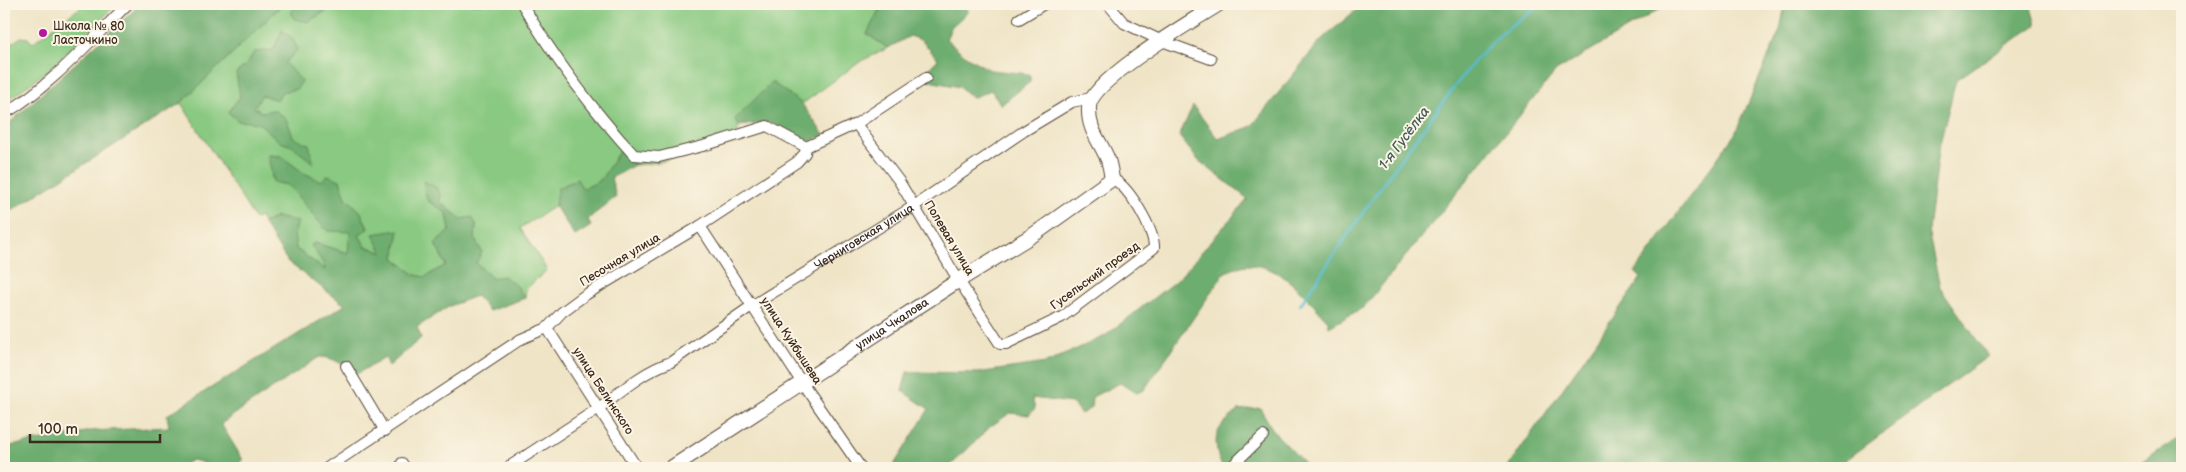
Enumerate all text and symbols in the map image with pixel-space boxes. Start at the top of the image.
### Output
place label: Школа № 80 Ласточкино [52,19,124,48]
marker: Школа № 80 Ласточкино [37,27,49,39]
water label: 1-я Гусёлка [1375,103,1433,173]
street label: Полевая улица [921,198,977,278]
street label: Черниговская улица [812,200,917,273]
street label: Песочная улица [577,230,663,290]
street label: Гусельский проезд [1048,238,1143,313]
street label: улица Чкалова [853,294,931,353]
street label: улица Куйбышева [757,295,825,387]
street label: улица Белинского [569,345,637,437]
scale bar [30,412,160,444]
text: 100 m [38,420,78,439]

